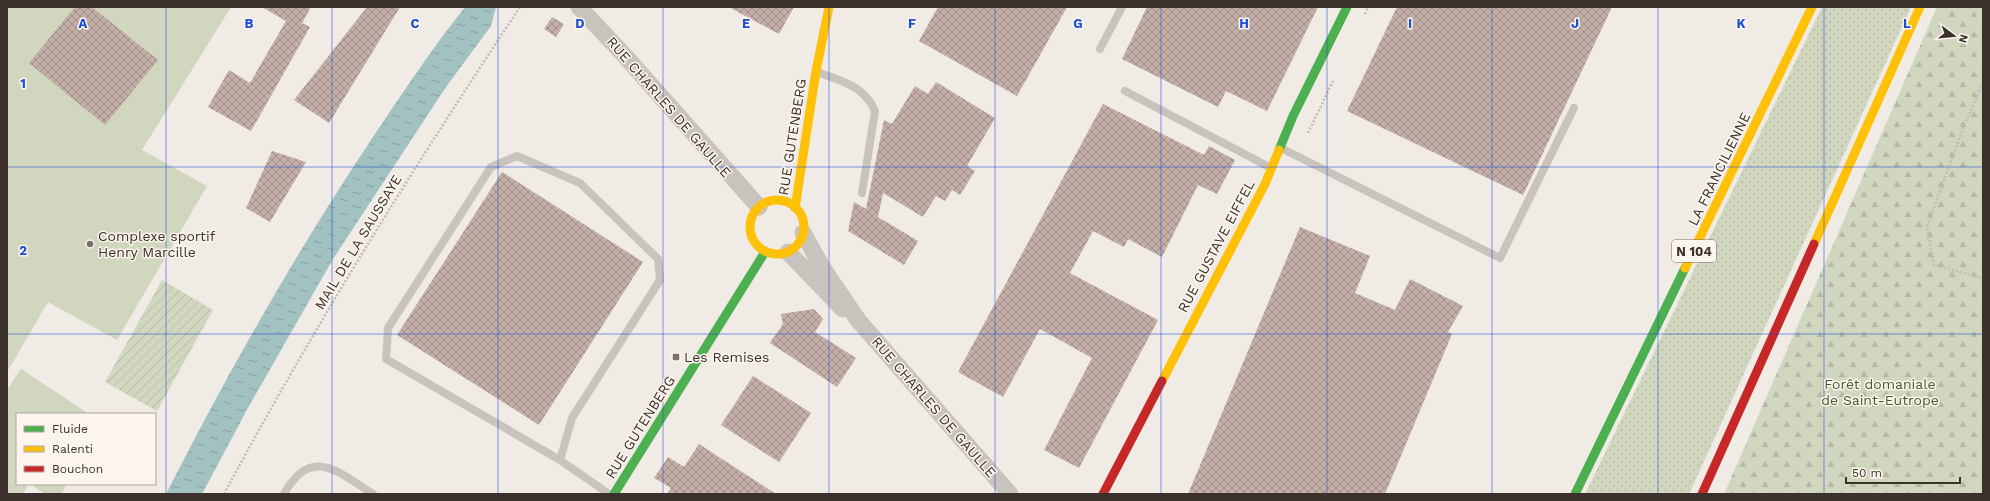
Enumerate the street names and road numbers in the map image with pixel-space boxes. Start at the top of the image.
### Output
street label: RUE CHARLES DE GAULLE [604,33,734,181]
street label: RUE GUTENBERG [775,77,809,197]
street label: LA FRANCILIENNE [1685,110,1753,228]
street label: MAIL DE LA SAUSSAYE [311,172,405,312]
street label: RUE GUSTAVE EIFFEL [1174,177,1258,315]
road number: N 104 [1672,240,1716,262]
street label: RUE CHARLES DE GAULLE [869,333,999,481]
street label: RUE GUTENBERG [602,373,678,481]

